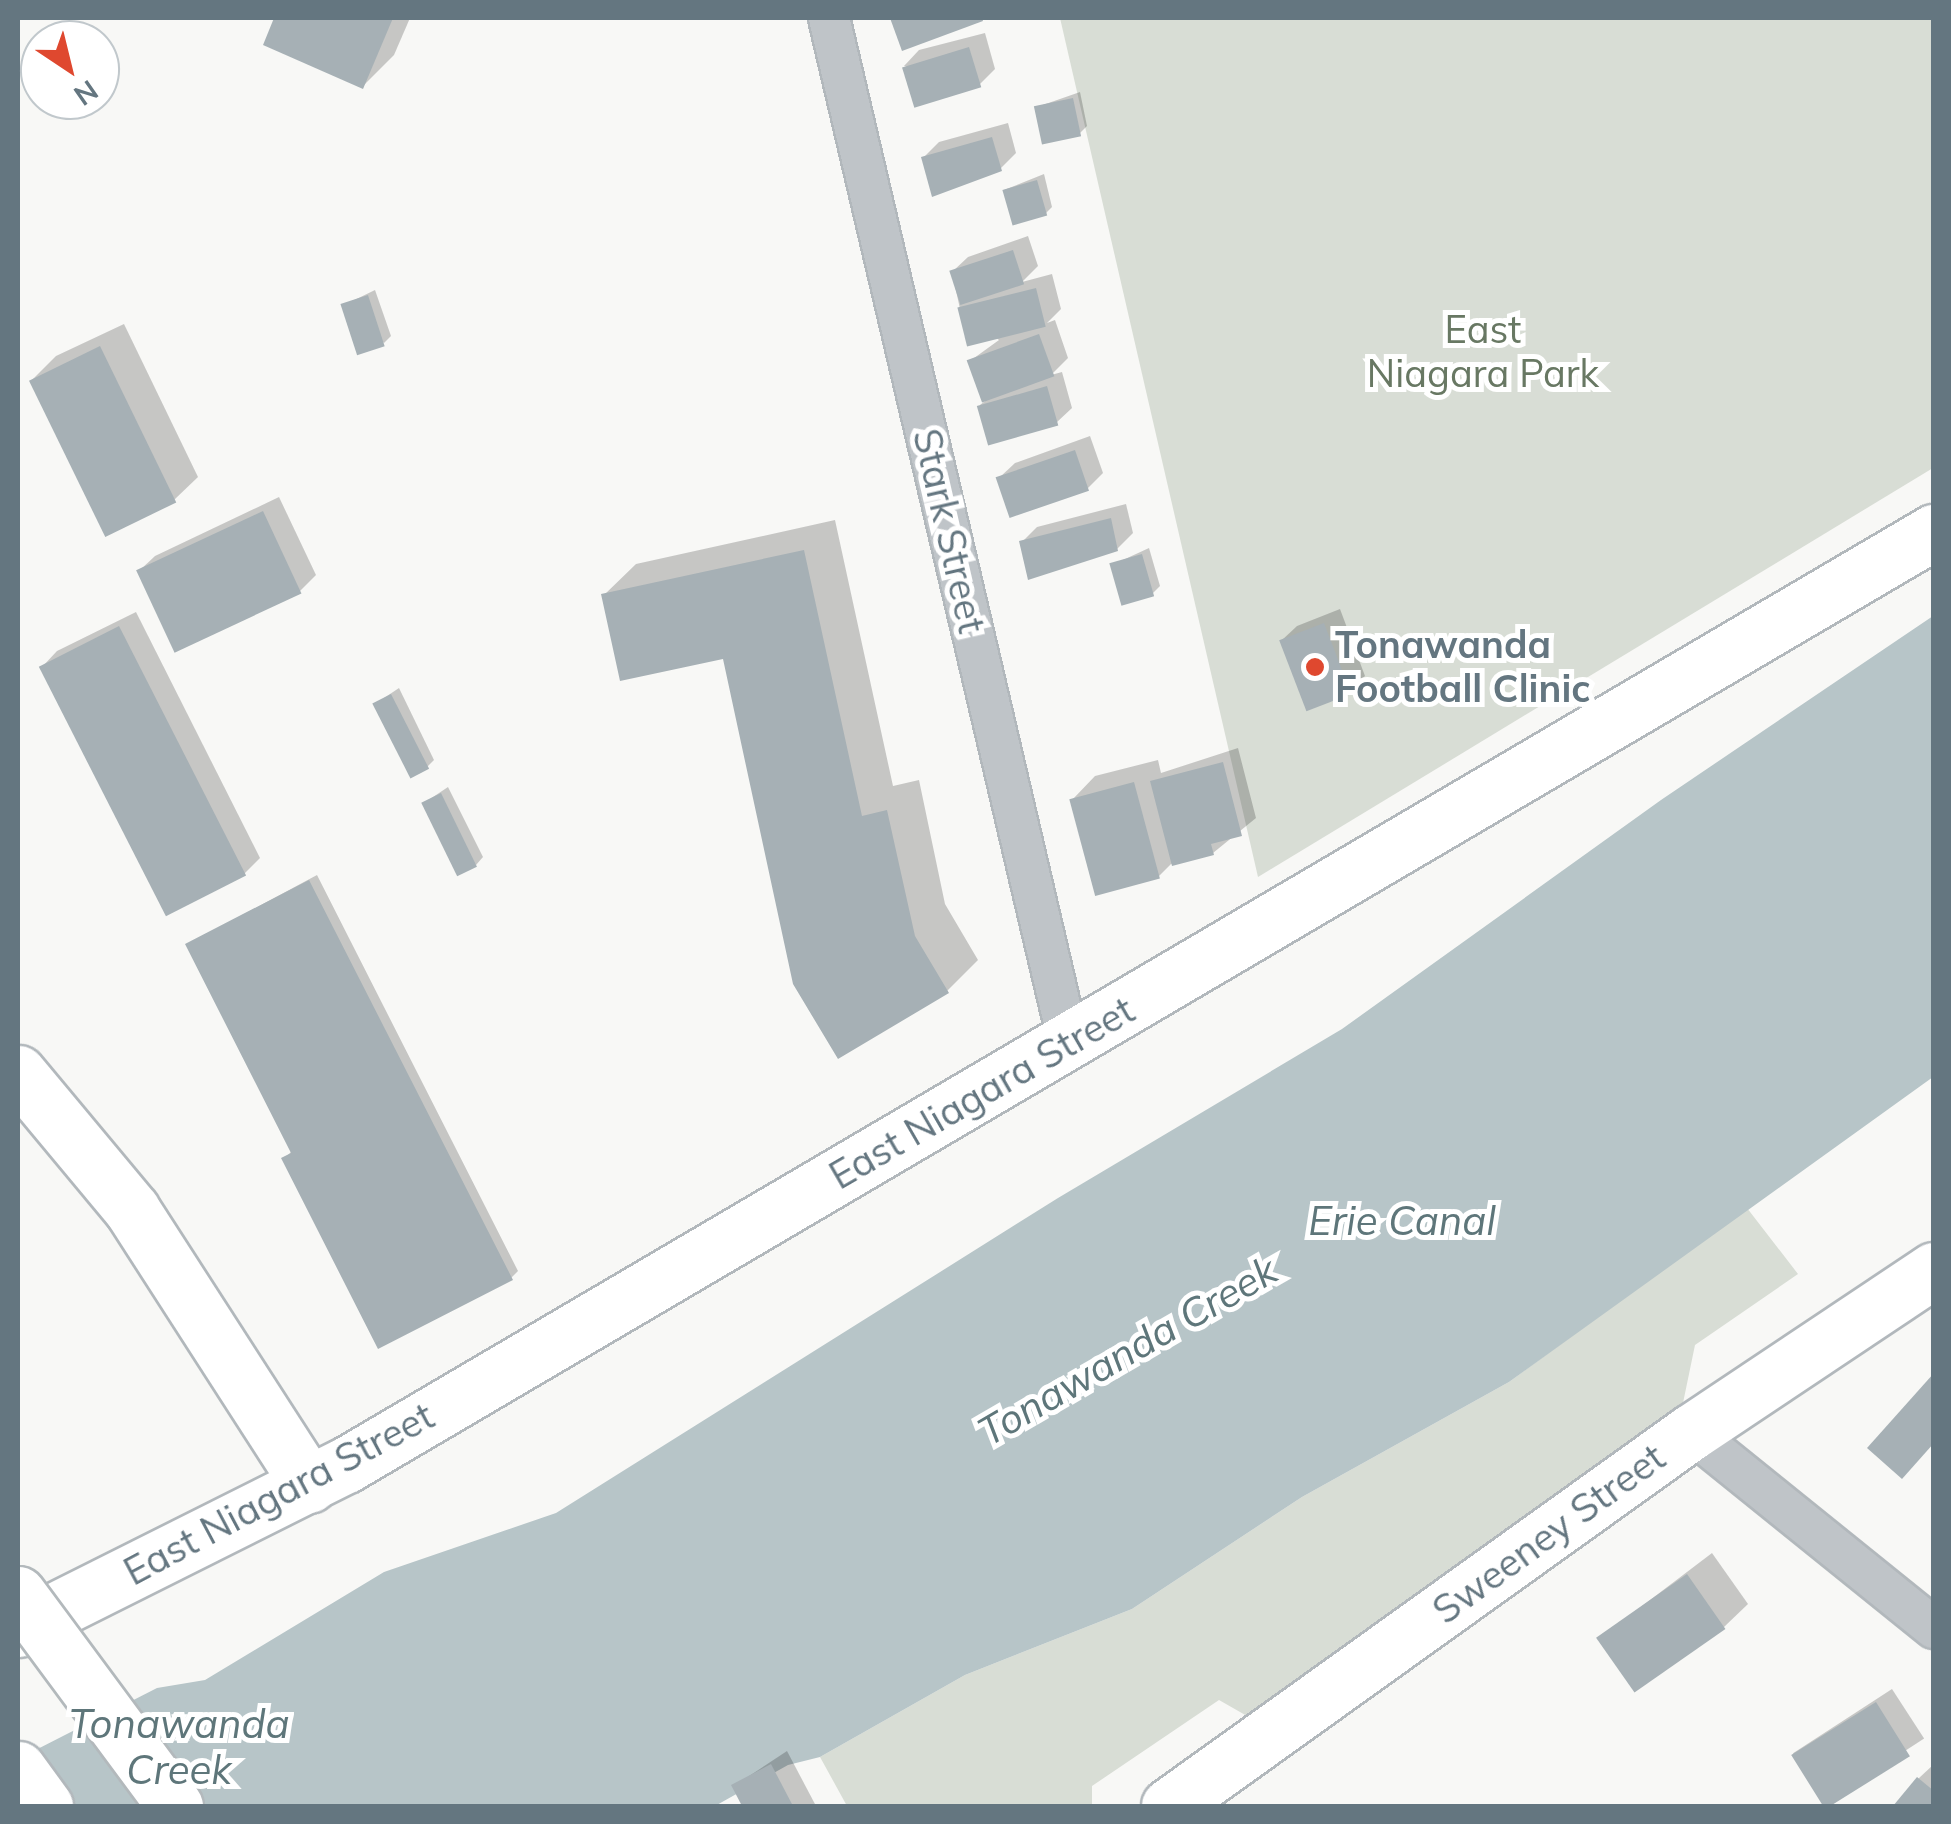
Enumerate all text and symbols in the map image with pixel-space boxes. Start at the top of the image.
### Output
north arrow [20,20,120,120]
text: N [68,73,105,114]
park label: East Niagara Park [1367,307,1599,396]
street label: Stark Street [903,425,995,637]
place label: Tonawanda Football Clinic [1335,622,1590,712]
marker: Tonawanda Football Clinic [1304,656,1326,678]
street label: East Niagara Street [822,987,1142,1199]
water label: Erie Canal [1308,1196,1496,1244]
water label: Tonawanda Creek [969,1245,1285,1455]
street label: East Niagara Street [116,1393,442,1595]
street label: Sweeney Street [1424,1435,1674,1633]
water label: Tonawanda Creek [69,1699,289,1793]

